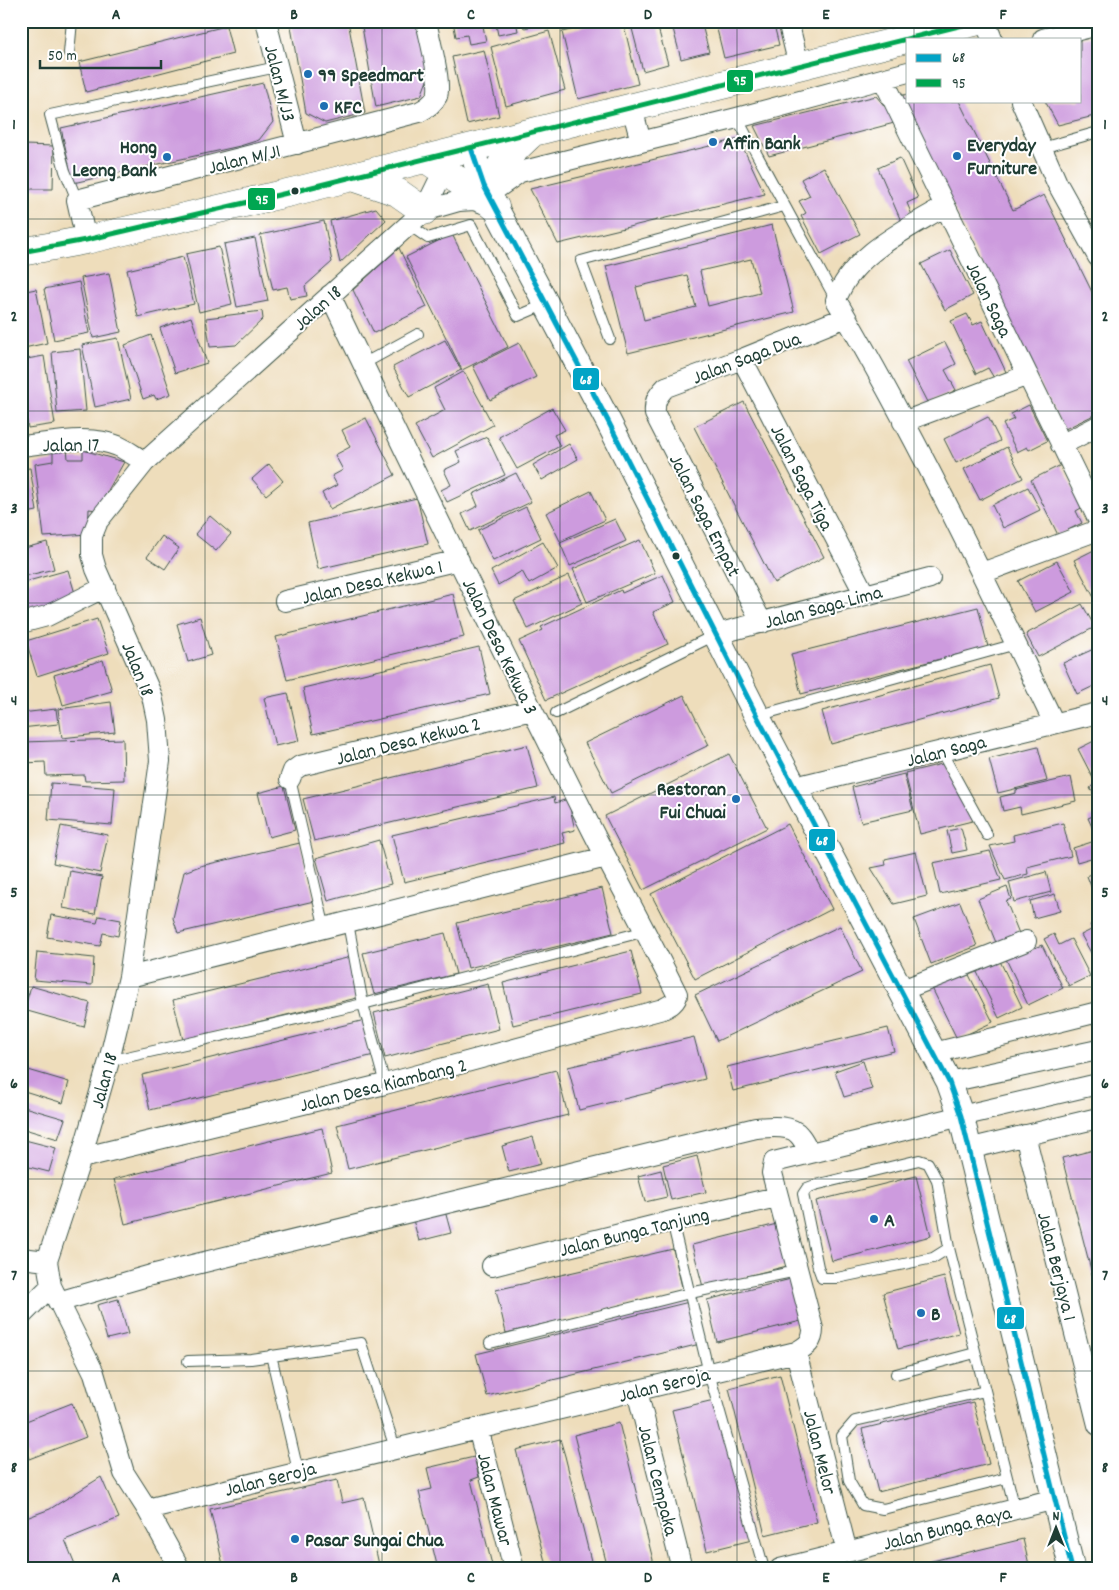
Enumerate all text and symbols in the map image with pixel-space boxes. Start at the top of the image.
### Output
text: A [112,4,121,27]
text: B [290,4,298,27]
text: C [467,4,475,27]
text: D [644,4,653,27]
text: E [822,4,830,27]
text: F [999,4,1007,27]
scale bar [40,38,161,70]
legend [906,38,1082,102]
street label: Jalan M/J3 [255,42,301,125]
text: 50 m [48,46,77,68]
text: 68 [952,48,965,70]
place label: 99 Speedmart [318,63,424,91]
marker: 99 Speedmart [302,68,314,80]
line badge: 95 [726,69,754,93]
text: 95 [734,72,747,92]
text: 95 [952,74,966,96]
place label: KFC [334,95,362,123]
marker: KFC [318,100,330,112]
text: 1 [12,114,16,137]
text: 1 [1103,114,1107,137]
place label: Affin Bank [723,131,801,159]
place label: Everyday Furniture [967,133,1037,184]
place label: Hong Leong Bank [72,135,157,186]
marker: Affin Bank [707,136,719,148]
street label: Jalan M/J1 [206,138,284,183]
marker: Everyday Furniture [951,150,963,162]
marker: Hong Leong Bank [161,151,173,163]
unlabelled marker [290,186,300,196]
line badge: 95 [247,187,276,211]
text: 95 [256,191,269,211]
street label: Jalan Saga [957,258,1018,343]
street label: Jalan 18 [288,280,350,339]
text: 2 [11,306,18,329]
text: 2 [1102,306,1109,329]
street label: Jalan Saga Dua [689,326,806,393]
line badge: 68 [572,367,600,391]
text: 68 [580,371,593,391]
street label: Jalan Saga Tiga [762,421,839,537]
street label: Jalan 17 [42,433,100,461]
street label: Jalan Saga Empat [660,450,746,583]
text: 3 [10,498,18,521]
text: 3 [1101,498,1109,521]
unlabelled marker [671,551,681,561]
street label: Jalan Desa Kekwa 1 [300,554,446,614]
street label: Jalan Desa Kekwa 3 [453,575,543,720]
street label: Jalan Saga Lima [762,580,886,638]
street label: Jalan 18 [113,638,160,702]
text: 4 [11,690,17,713]
text: 4 [1102,690,1108,713]
street label: Jalan Desa Kekwa 2 [334,711,484,774]
street label: Jalan Saga [904,729,990,776]
place label: Restoran Fui Chuai [657,777,726,828]
marker: Restoran Fui Chuai [730,793,742,805]
line badge: 68 [808,828,836,852]
text: 68 [816,832,829,852]
text: 5 [10,882,18,905]
text: 5 [1101,882,1109,905]
street label: Jalan 18 [85,1050,127,1112]
street label: Jalan Desa Kiambang 2 [297,1053,470,1121]
text: 6 [10,1073,18,1096]
text: 6 [1101,1073,1109,1096]
street label: Jalan Bunga Tanjung [557,1202,712,1266]
place label: A [884,1208,895,1236]
street label: Jalan Berjaya 1 [1028,1209,1082,1324]
marker: A [868,1213,880,1225]
text: 7 [11,1265,17,1288]
text: 7 [1102,1265,1108,1288]
place label: B [931,1302,940,1330]
line badge: 68 [996,1306,1025,1330]
marker: B [915,1307,927,1319]
text: 68 [1004,1310,1017,1330]
street label: Jalan Seroja [616,1362,714,1412]
street label: Jalan Melor [794,1408,842,1498]
street label: Jalan Cempaka [629,1422,684,1540]
street label: Jalan Mawar [468,1450,518,1550]
street label: Jalan Seroja [222,1456,320,1506]
text: 8 [11,1457,18,1480]
text: 8 [1102,1457,1109,1480]
street label: Jalan Bunga Raya [881,1500,1015,1559]
north arrow [1032,1502,1082,1552]
text: N [1053,1507,1060,1527]
place label: Pasar Sungai Chua [305,1528,444,1556]
marker: Pasar Sungai Chua [289,1533,301,1545]
text: A [112,1567,121,1590]
text: B [290,1567,298,1590]
text: C [467,1567,475,1590]
text: D [644,1567,653,1590]
text: E [822,1567,830,1590]
text: F [999,1567,1007,1590]

